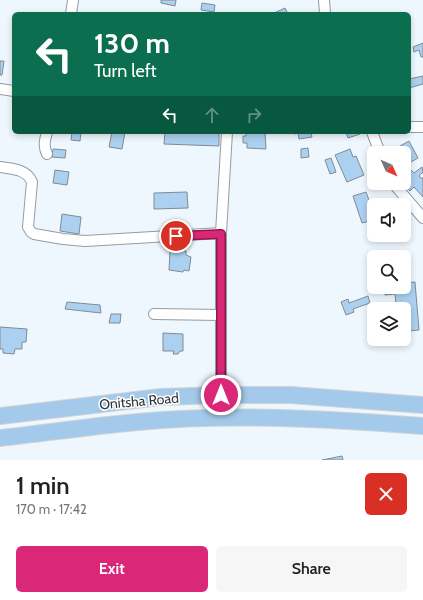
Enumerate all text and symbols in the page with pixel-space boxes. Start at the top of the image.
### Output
text: 130 m [94,26,170,60]
icon: left [28,28,80,80]
text: Turn left [94,60,157,82]
icon: left [159,104,181,126]
icon: ahead [201,104,223,126]
icon: right [243,104,265,126]
north arrow [367,146,411,190]
map controls [367,146,411,346]
button: sound [367,198,411,242]
pin [159,219,193,253]
icon: arrive [165,225,187,247]
button: search [367,250,411,294]
button: layers [367,302,411,346]
position arrow [200,374,242,416]
street label: Onitsha Road [98,389,180,413]
text: 1 min [16,471,70,500]
button: close [365,473,407,515]
text: 170 m · 17:42 [16,501,87,517]
button: Exit [16,546,208,592]
button: Share [216,546,407,592]

